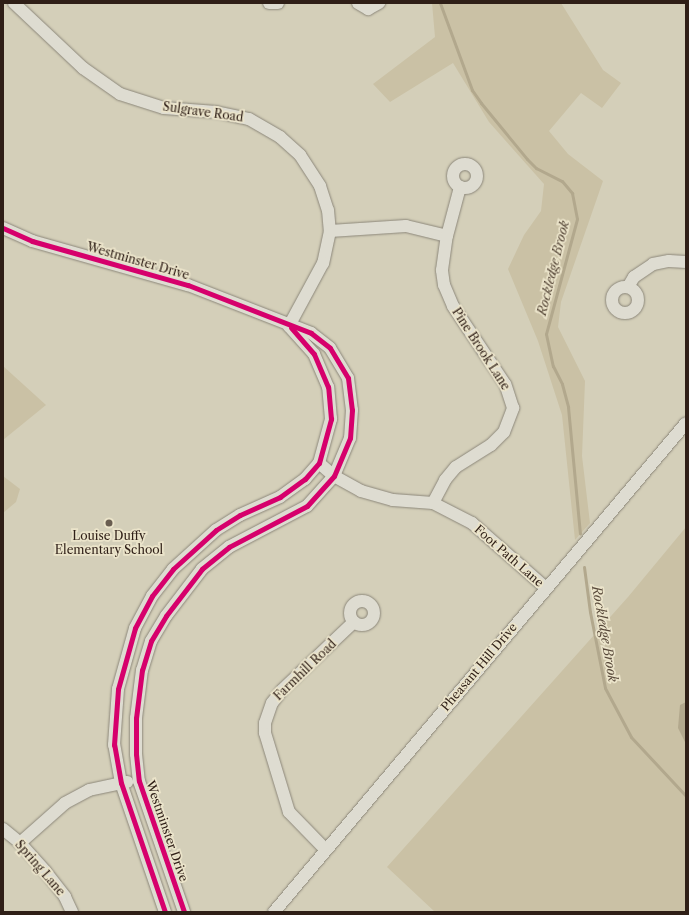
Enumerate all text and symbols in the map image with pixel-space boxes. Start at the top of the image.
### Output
street label: Sulgrave Road [162,99,244,125]
water label: Rockledge Brook [534,219,572,317]
street label: Westminster Drive [85,239,191,283]
street label: Pine Brook Lane [449,305,513,393]
marker: Louise Duffy Elementary School [104,518,114,528]
street label: Foot Path Lane [471,522,547,590]
place label: Louise Duffy Elementary School [55,529,163,557]
water label: Rockledge Brook [589,585,621,683]
street label: Pheasant Hill Drive [438,620,520,714]
street label: Farmhill Road [271,637,339,703]
street label: Westminster Drive [143,778,191,884]
street label: Spring Lane [12,837,68,899]

